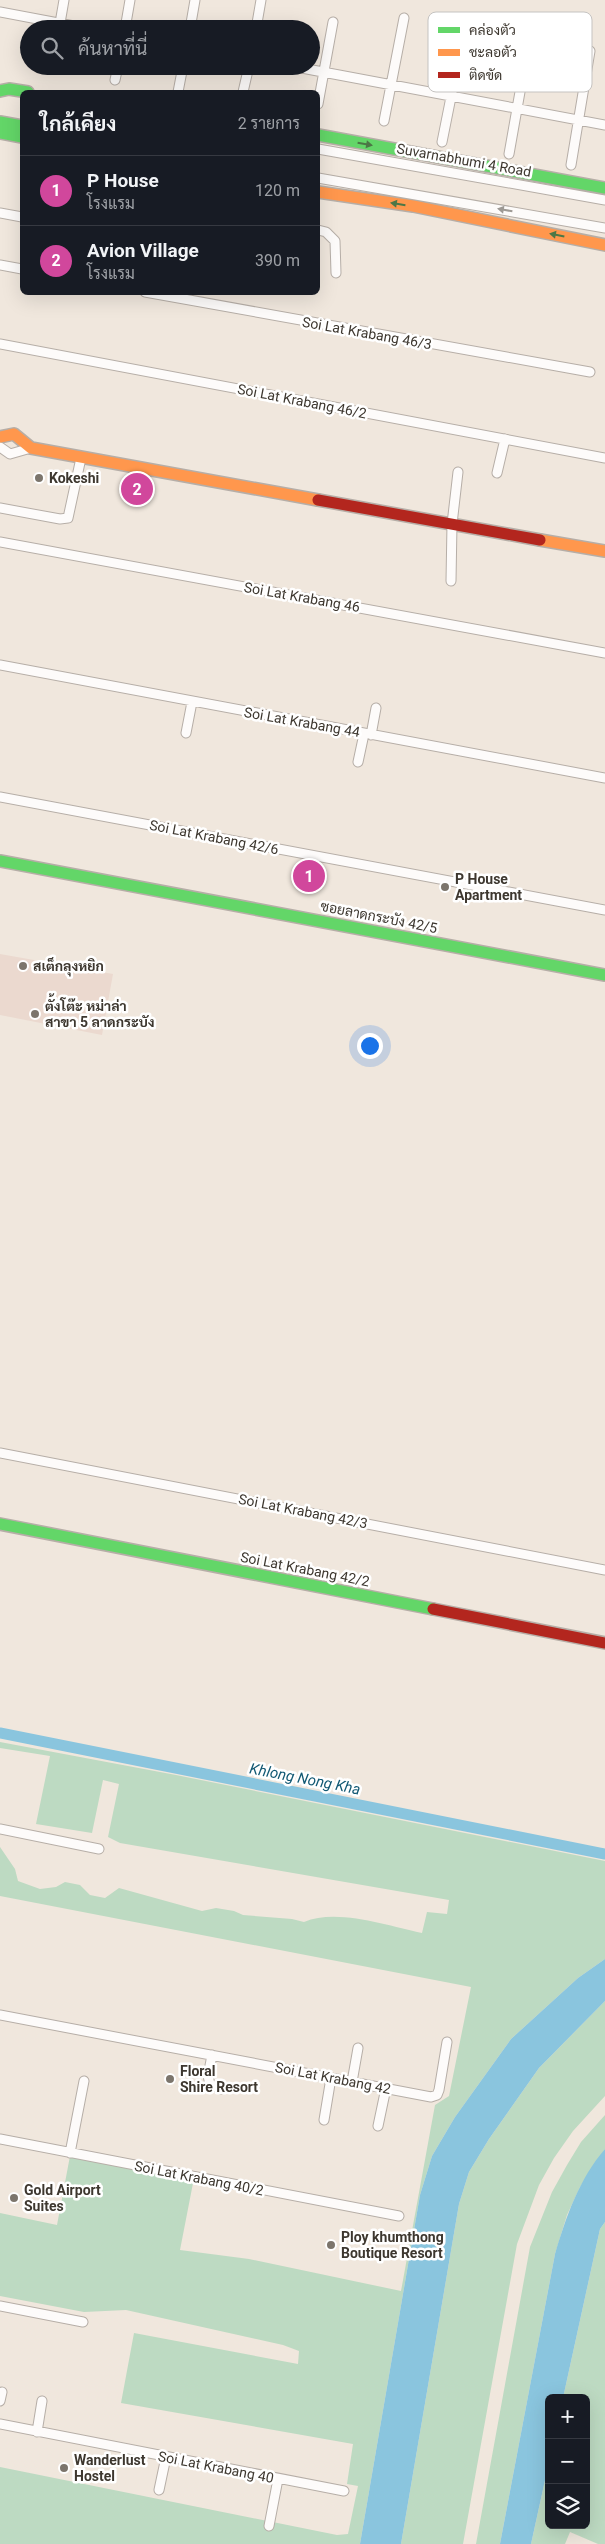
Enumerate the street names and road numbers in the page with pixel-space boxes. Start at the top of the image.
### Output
street label: Suvarnabhumi 4 Road [395,140,533,180]
street label: Soi Lat Krabang 46/3 [301,314,433,352]
street label: Soi Lat Krabang 46/2 [236,381,368,421]
street label: Soi Lat Krabang 46 [243,579,361,615]
street label: Soi Lat Krabang 44 [243,704,361,740]
street label: Soi Lat Krabang 42/6 [148,817,280,857]
street label: ซอยลาดกระบัง 42/5 [319,898,439,936]
street label: Soi Lat Krabang 42/3 [237,1491,369,1531]
street label: Soi Lat Krabang 42/2 [239,1549,371,1589]
street label: Soi Lat Krabang 42 [274,2059,392,2097]
street label: Soi Lat Krabang 40/2 [133,2158,265,2198]
street label: Soi Lat Krabang 40 [157,2448,275,2486]

